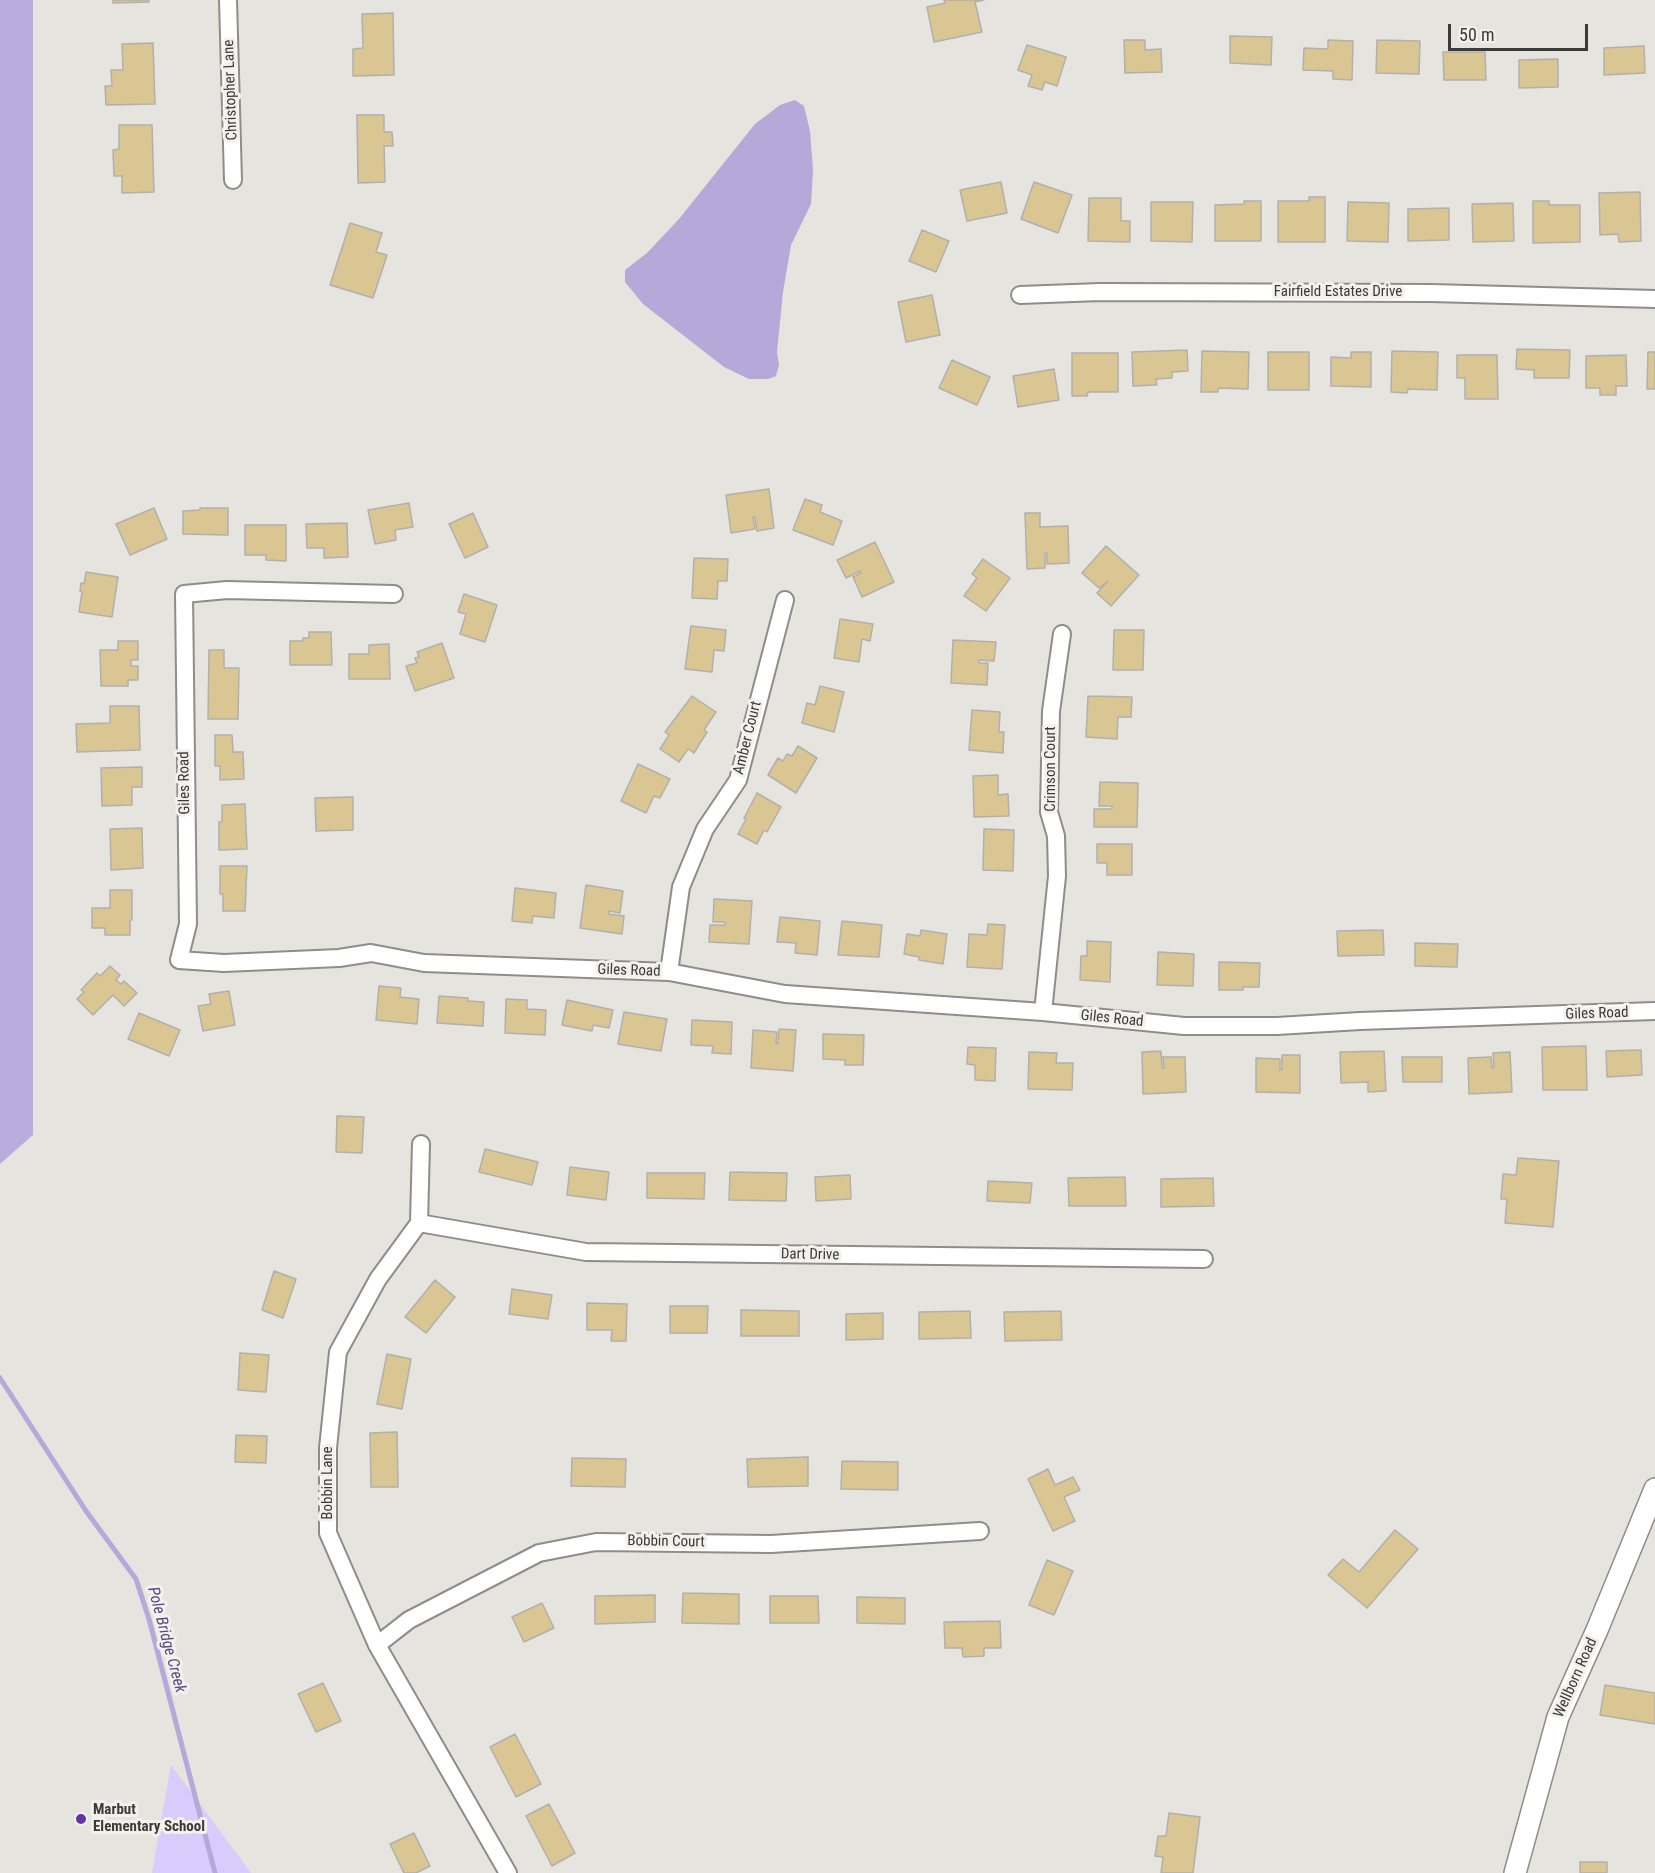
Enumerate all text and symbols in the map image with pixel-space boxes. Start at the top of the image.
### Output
scale bar [1451,12,1590,50]
text: 50 m [1459,24,1494,45]
street label: Christopher Lane [220,39,242,141]
street label: Fairfield Estates Drive [1274,283,1402,301]
street label: Amber Court [730,699,766,777]
street label: Crimson Court [1042,726,1060,812]
street label: Giles Road [175,751,195,815]
street label: Giles Road [597,961,661,981]
street label: Giles Road [1565,1004,1629,1024]
street label: Giles Road [1080,1007,1144,1031]
street label: Dart Drive [781,1245,839,1265]
street label: Bobbin Lane [319,1446,337,1520]
street label: Bobbin Court [627,1532,705,1552]
water label: Pole Bridge Creek [143,1585,189,1695]
street label: Wellborn Road [1550,1635,1602,1721]
place label: Marbut Elementary School [93,1801,205,1836]
marker: Marbut Elementary School [74,1812,88,1826]

